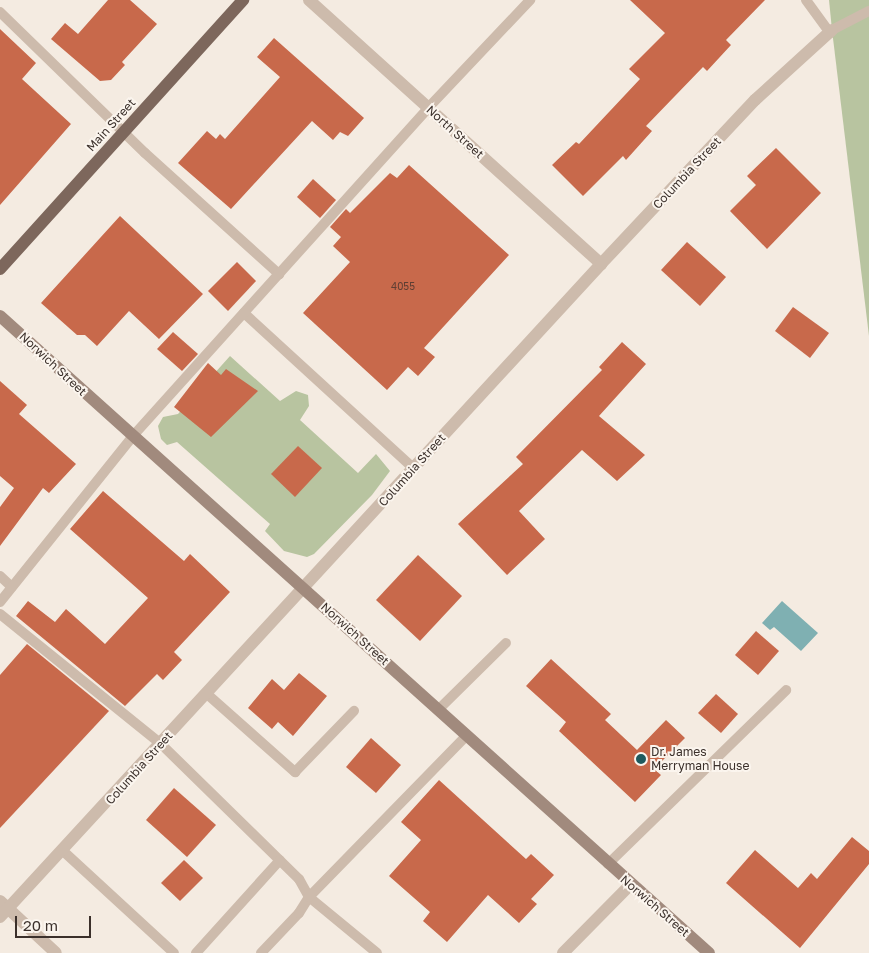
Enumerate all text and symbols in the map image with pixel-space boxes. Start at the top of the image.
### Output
street label: Main Street [83,96,139,154]
street label: North Street [423,103,487,161]
street label: Columbia Street [650,134,724,212]
house number: 4055 [391,281,415,293]
street label: Norwich Street [16,329,90,399]
street label: Columbia Street [376,431,448,509]
street label: Norwich Street [318,600,392,668]
street label: Columbia Street [103,729,175,807]
place label: Dr. James Merryman House [651,745,749,773]
marker: Dr. James Merryman House [635,753,647,765]
street label: Norwich Street [618,872,692,940]
scale bar [18,906,94,938]
text: 20 m [23,916,58,934]

